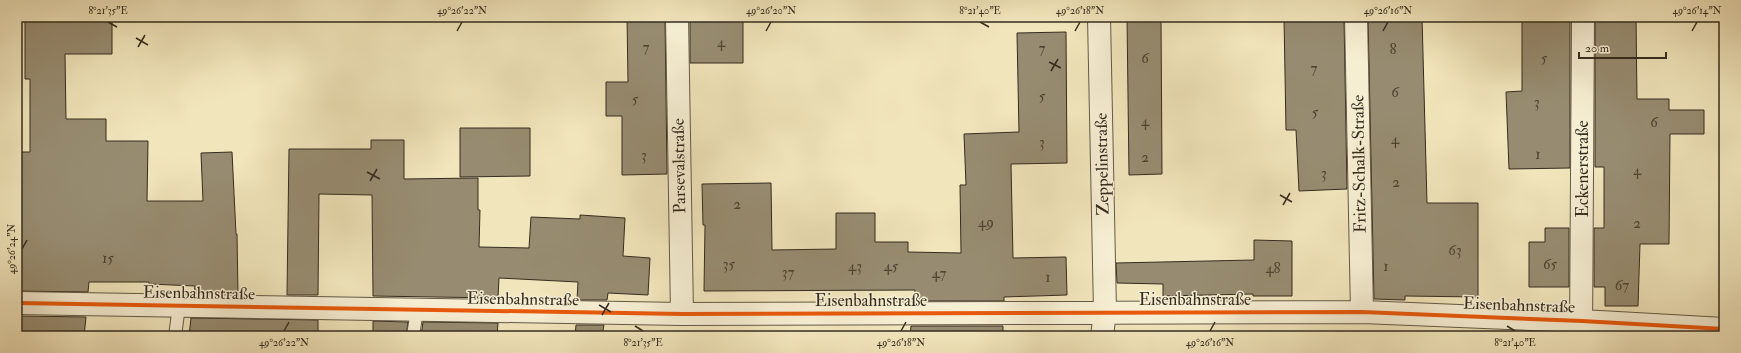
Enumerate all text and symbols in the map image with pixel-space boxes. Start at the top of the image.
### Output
text: 8°21'35"E [88,5,128,17]
text: 49°26'22"N [437,5,487,17]
text: 49°26'20"N [746,5,796,17]
text: 8°21'40"E [959,5,1001,17]
text: 49°26'18"N [1056,5,1104,17]
text: 49°26'16"N [1364,5,1412,17]
text: 49°26'14"N [1673,5,1722,17]
house number: 4 [717,33,726,52]
scale bar [1579,34,1666,60]
house number: 7 [643,38,650,57]
house number: 7 [1039,39,1046,58]
house number: 8 [1389,40,1397,59]
text: 20 m [1585,41,1610,56]
house number: 6 [1141,49,1150,68]
house number: 5 [1541,49,1548,68]
house number: 7 [1311,59,1318,78]
house number: 6 [1391,83,1400,102]
house number: 5 [1039,87,1046,106]
house number: 5 [632,90,639,109]
house number: 3 [1534,93,1540,112]
street label: Fritz-Schalk-Straße [1347,95,1371,233]
house number: 5 [1312,103,1319,122]
street label: Zeppelinstraße [1091,112,1114,216]
house number: 4 [1141,112,1150,131]
house number: 6 [1650,113,1659,132]
street label: Parsevalstraße [668,118,690,214]
street label: Eckenerstraße [1572,120,1593,218]
house number: 4 [1391,130,1400,149]
house number: 3 [1039,133,1045,152]
house number: 1 [1535,145,1541,164]
house number: 3 [641,146,647,165]
house number: 2 [1141,148,1149,167]
house number: 4 [1633,161,1642,180]
house number: 3 [1321,164,1327,183]
house number: 2 [1392,173,1400,192]
house number: 2 [733,195,741,214]
house number: 49 [978,213,994,232]
house number: 2 [1633,214,1641,233]
text: 49°26'24"N [6,224,18,274]
house number: 63 [1448,241,1462,260]
house number: 15 [102,249,114,268]
house number: 35 [723,255,736,274]
house number: 65 [1543,255,1557,274]
house number: 43 [848,257,862,276]
house number: 45 [884,257,899,276]
house number: 1 [1383,257,1389,276]
house number: 48 [1265,259,1281,278]
house number: 37 [782,263,794,282]
house number: 47 [932,264,946,283]
house number: 1 [1045,268,1051,287]
house number: 67 [1615,276,1629,295]
street label: Eisenbahnstraße [143,282,255,304]
street label: Eisenbahnstraße [467,288,579,310]
street label: Eisenbahnstraße [1139,289,1251,310]
street label: Eisenbahnstraße [815,290,927,311]
street label: Eisenbahnstraße [1462,293,1576,317]
text: 49°26'22"N [259,337,309,349]
text: 8°21'35"E [623,337,663,349]
text: 49°26'18"N [877,337,925,349]
text: 49°26'16"N [1186,337,1234,349]
text: 8°21'40"E [1494,337,1536,349]

